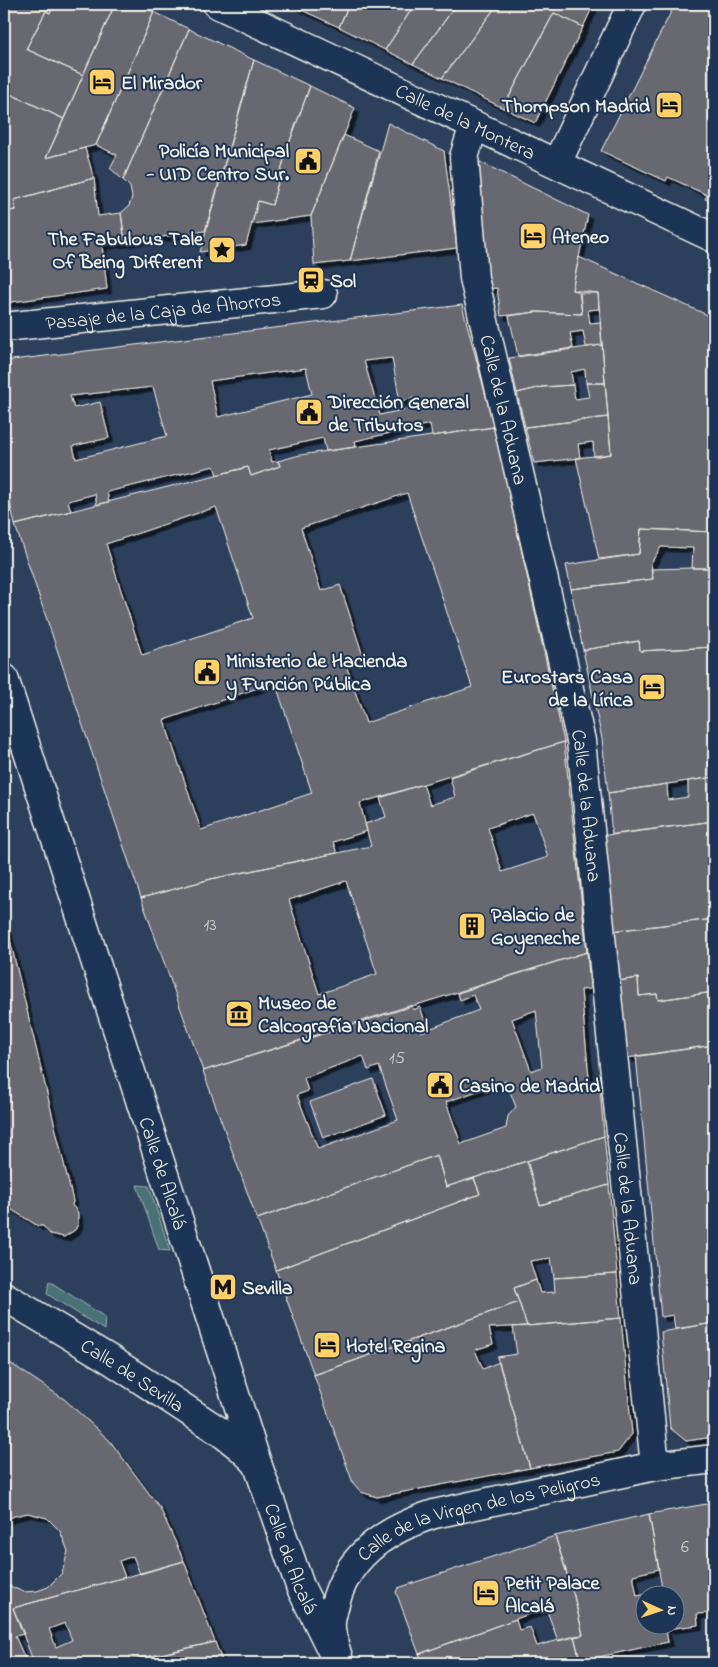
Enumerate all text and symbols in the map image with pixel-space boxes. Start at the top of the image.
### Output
hotel icon: El Mirador [87,67,117,97]
place label: El Mirador [121,70,203,99]
street label: Calle de la Montera [390,78,540,169]
hotel icon: Thompson Madrid [654,90,684,120]
place label: Thompson Madrid [502,93,651,122]
place label: Policía Municipal - UID Centro Sur. [146,138,289,190]
public building icon: Policía Municipal - UID Centro Sur. [293,146,323,176]
hotel icon: Ateneo [518,221,548,251]
place label: Ateneo [552,224,609,253]
place label: The Fabulous Tale Of Being Different [47,226,204,279]
place icon: The Fabulous Tale Of Being Different [207,235,237,265]
station icon: Sol [296,265,326,295]
place label: Sol [330,268,356,297]
street label: Pasaje de la Caja de Ahorros [44,286,283,340]
street label: Calle de la Aduana [471,332,533,488]
place label: Dirección General de Tributos [327,389,469,441]
public building icon: Dirección General de Tributos [294,397,324,427]
place label: Ministerio de Hacienda y Función Pública [226,648,407,701]
public building icon: Ministerio de Hacienda y Función Pública [192,657,222,687]
place label: Eurostars Casa de la Lírica [501,664,633,716]
hotel icon: Eurostars Casa de la Lírica [637,672,667,702]
street label: Calle de la Aduana [562,727,607,884]
place label: Palacio de Goyeneche [491,902,581,955]
building icon: Palacio de Goyeneche [457,911,487,941]
house number: 13 [203,913,217,939]
place label: Museo de Calcografía Nacional [258,990,428,1043]
museum icon: Museo de Calcografía Nacional [224,999,254,1029]
house number: 15 [389,1046,405,1072]
public building icon: Casino de Madrid [425,1070,455,1100]
place label: Casino de Madrid [459,1073,601,1102]
street label: Calle de Alcalá [129,1114,193,1234]
street label: Calle de la Aduana [604,1131,648,1286]
metro station icon: Sevilla [208,1272,238,1302]
place label: Sevilla [242,1275,293,1304]
hotel icon: Hotel Regina [312,1330,342,1360]
street label: Calle de Sevilla [74,1333,189,1421]
place label: Hotel Regina [346,1333,446,1363]
street label: Calle de la Virgen de los Peligros [351,1466,603,1569]
street label: Calle de Alcalá [255,1500,324,1620]
house number: 6 [681,1535,689,1561]
place label: Petit Palace Alcalá [505,1570,601,1622]
hotel icon: Petit Palace Alcalá [471,1578,501,1608]
north arrow [636,1584,686,1634]
text: N [661,1605,682,1616]

